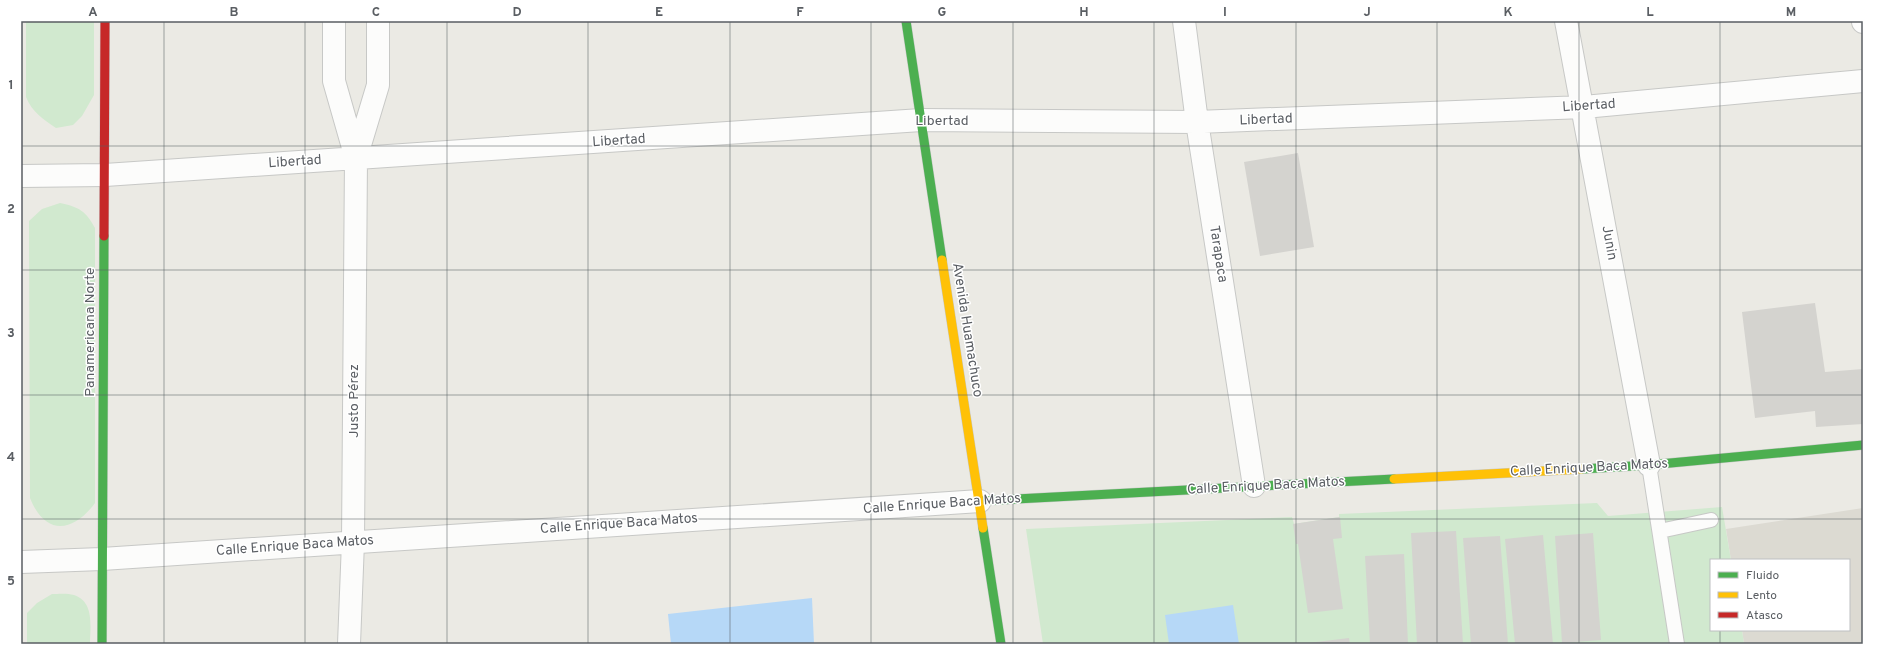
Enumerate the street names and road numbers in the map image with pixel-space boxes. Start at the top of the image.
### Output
street label: Libertad [1562,96,1616,116]
street label: Libertad [1239,111,1293,129]
street label: Libertad [915,113,969,130]
street label: Libertad [592,131,646,151]
street label: Libertad [268,152,322,172]
street label: Tarapaca [1205,224,1231,284]
street label: Junin [1598,224,1620,262]
street label: Avenida Huamachuco [948,262,986,399]
street label: Panamericana Norte [82,267,99,397]
street label: Justo Pérez [346,364,363,438]
street label: Calle Enrique Baca Matos [1510,455,1668,481]
street label: Calle Enrique Baca Matos [1187,473,1345,499]
street label: Calle Enrique Baca Matos [863,490,1021,518]
street label: Calle Enrique Baca Matos [540,510,698,538]
street label: Calle Enrique Baca Matos [216,532,374,560]

